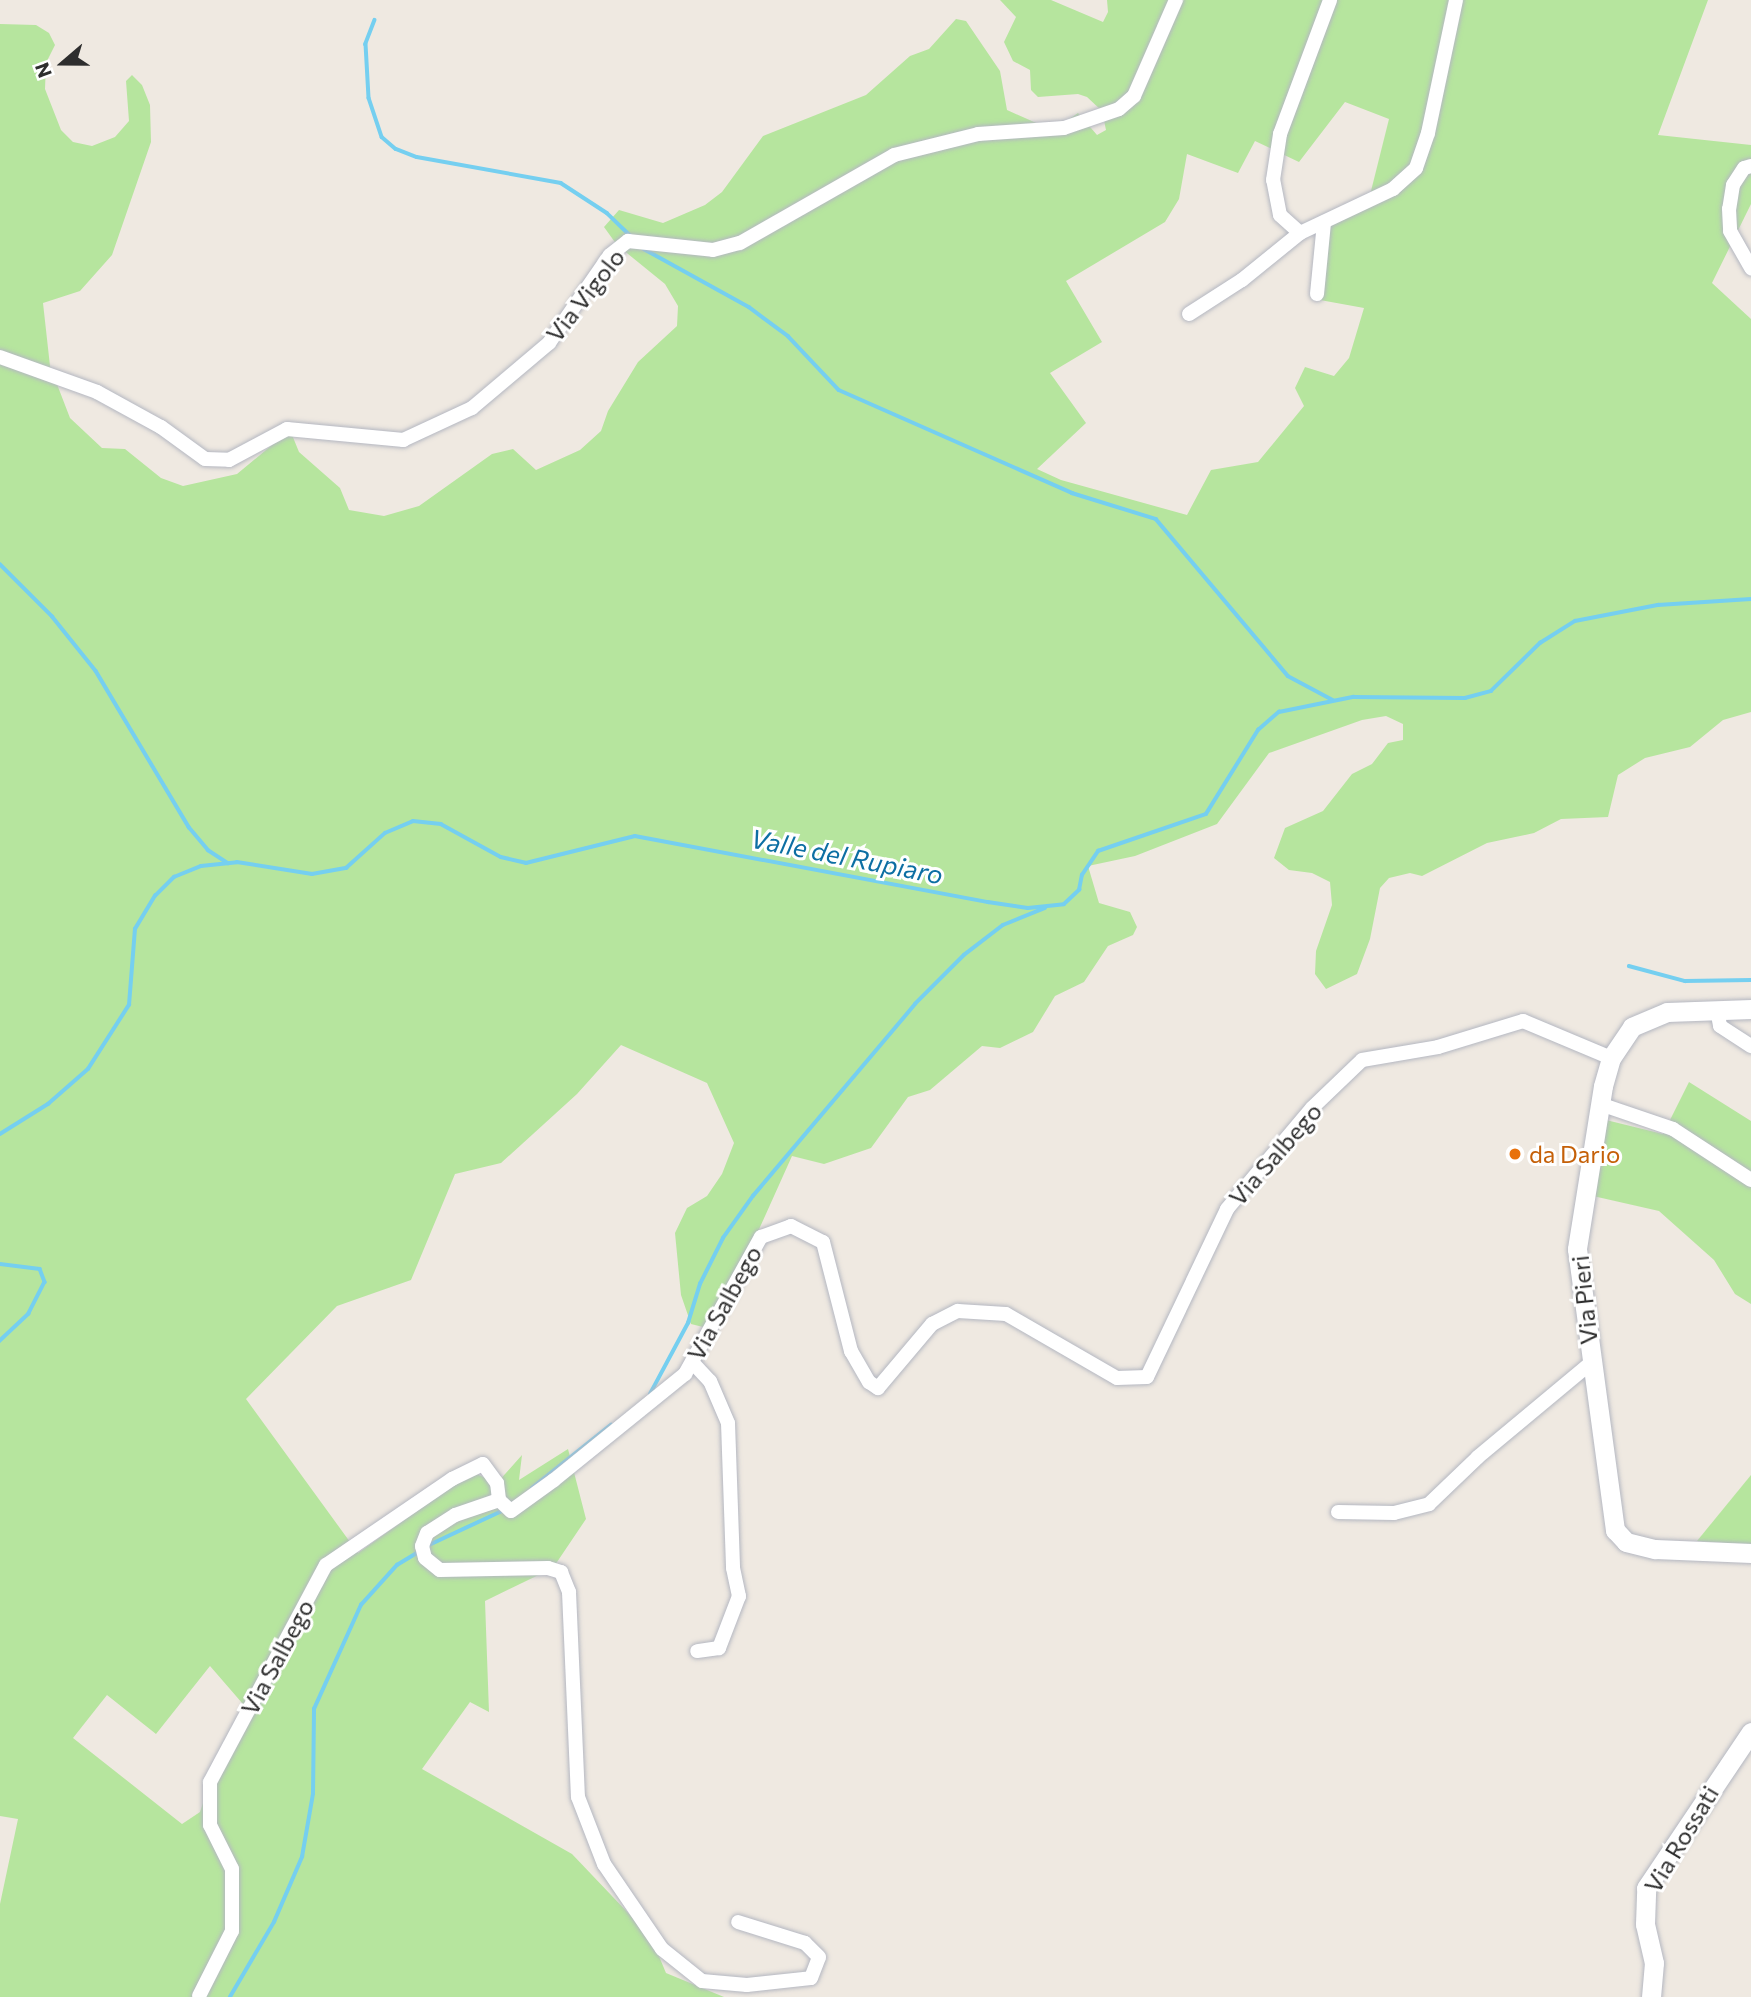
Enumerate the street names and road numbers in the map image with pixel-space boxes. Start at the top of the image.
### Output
street label: Via Vigolo [540,243,630,347]
street label: Via Salbego [1223,1097,1327,1211]
street label: Via Salbego [681,1241,767,1365]
street label: Via Pieri [1565,1254,1603,1346]
street label: Via Salbego [235,1594,319,1720]
street label: Via Rossati [1638,1780,1724,1898]

